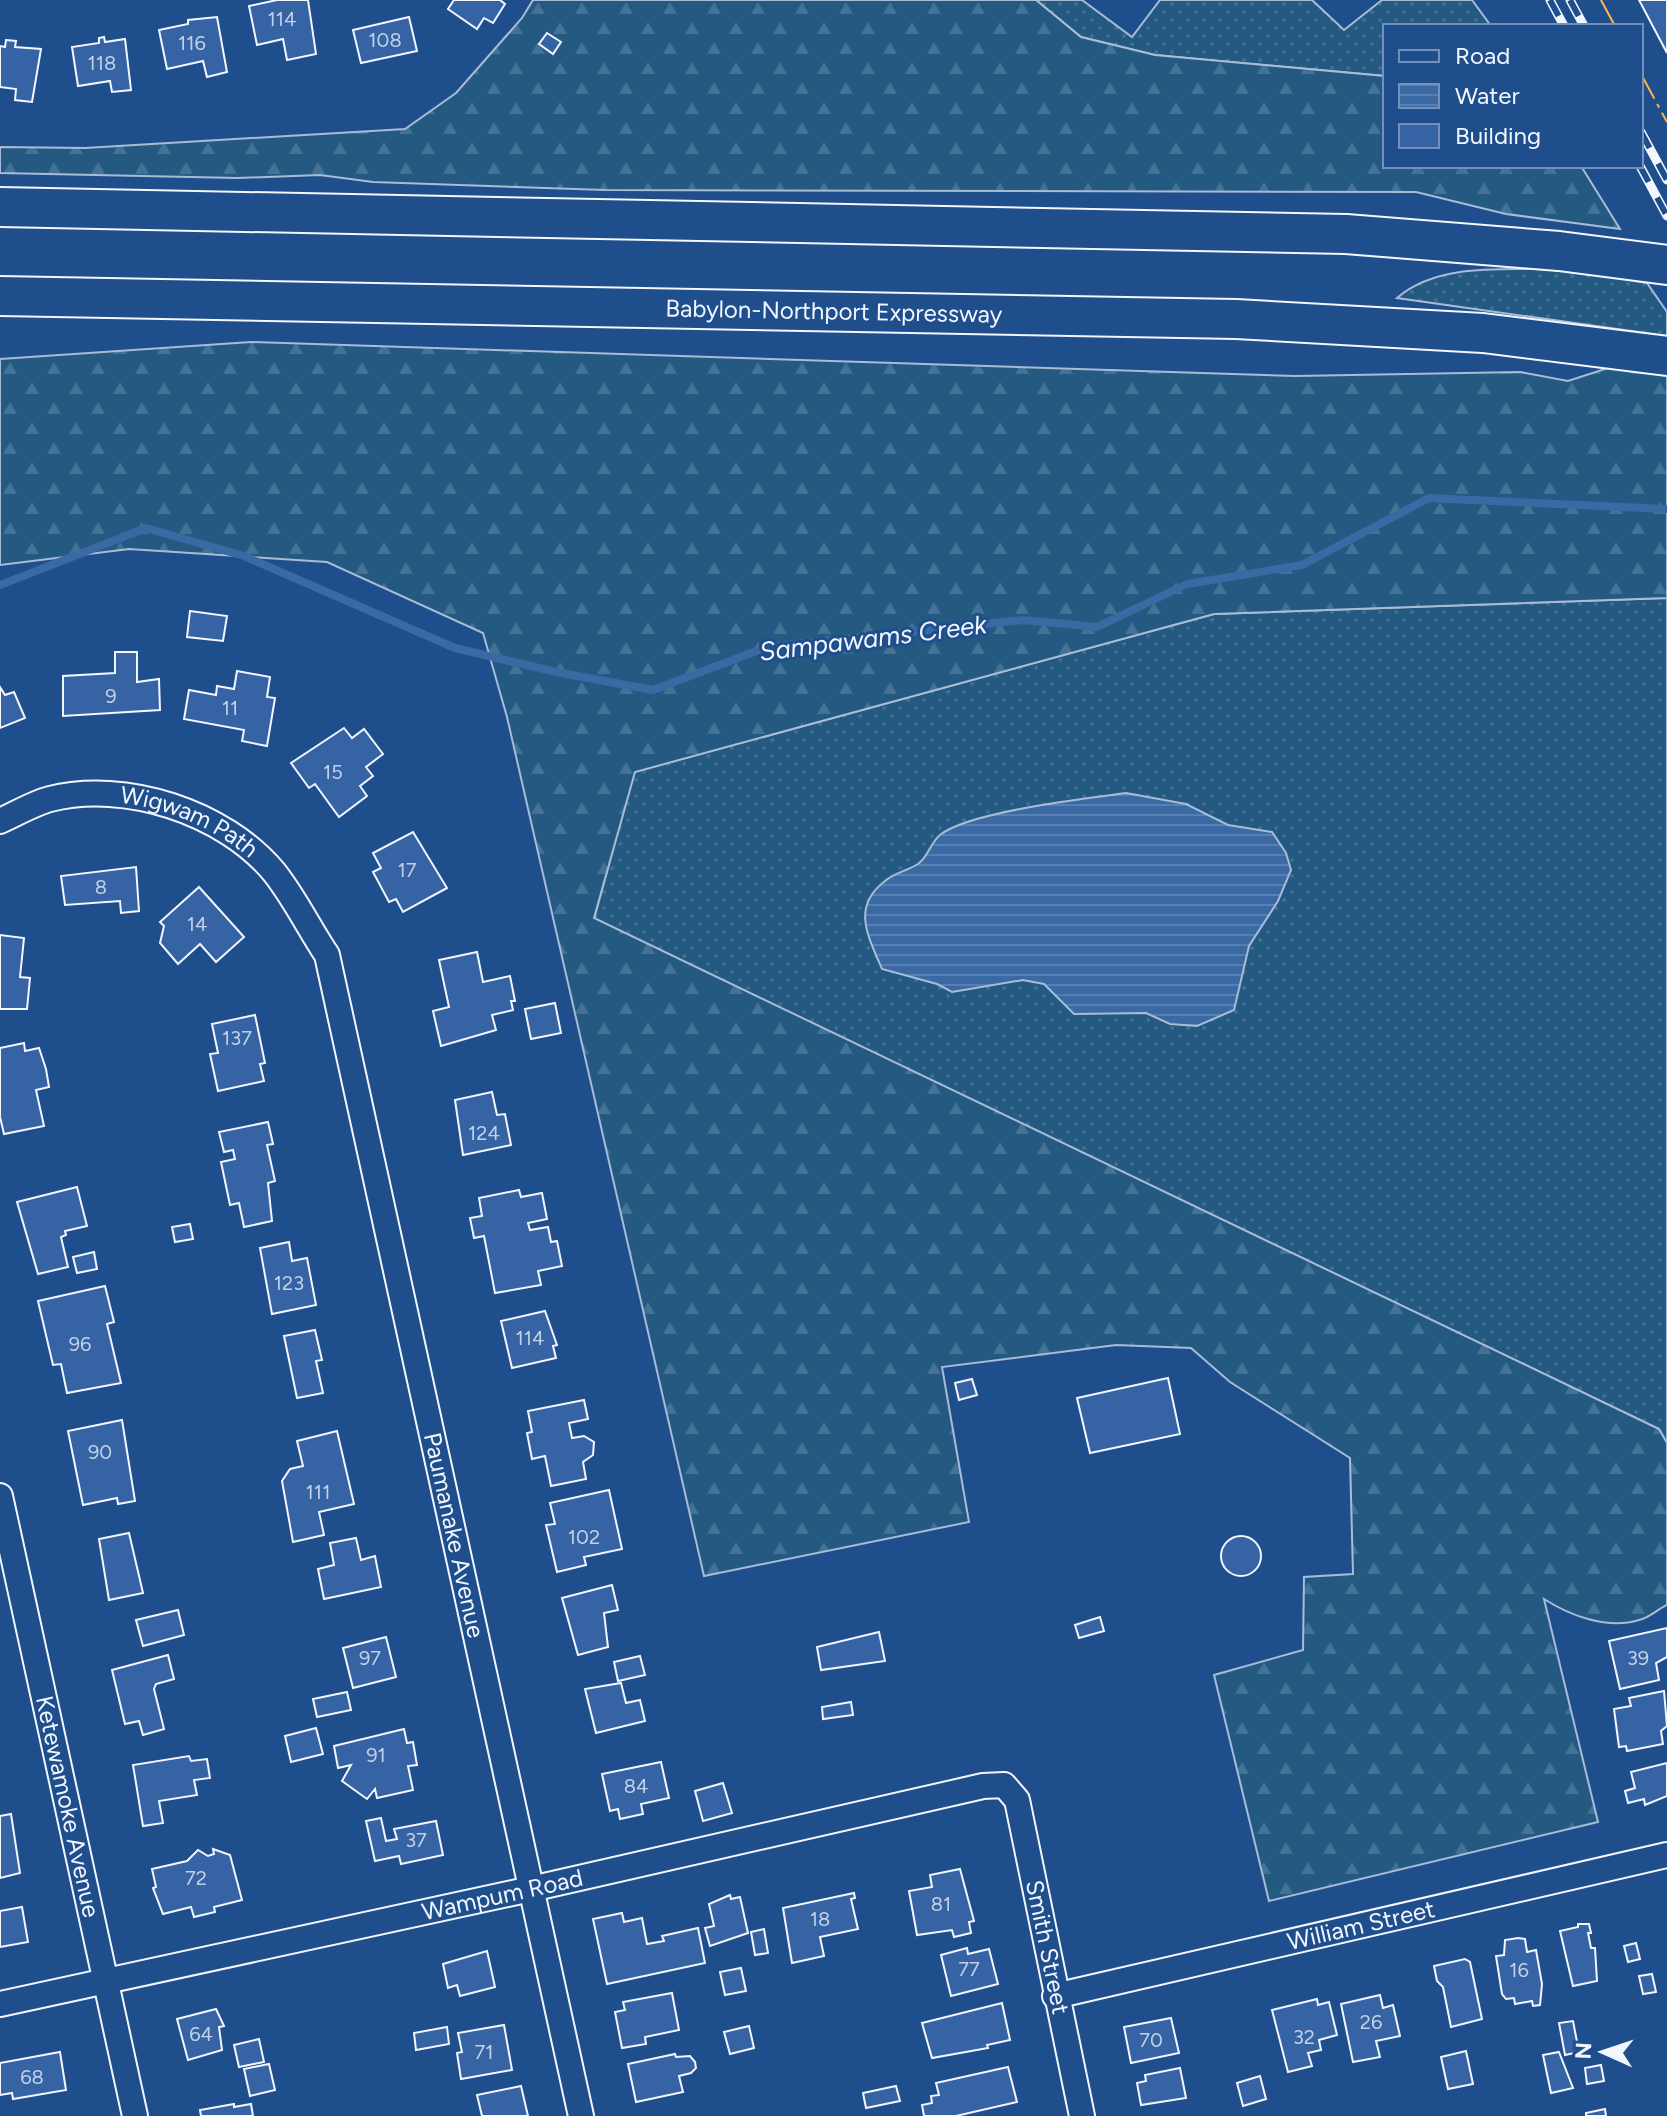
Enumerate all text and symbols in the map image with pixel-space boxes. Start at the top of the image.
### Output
house number: 114 [268,7,296,31]
legend [1383,24,1643,168]
house number: 108 [368,28,402,52]
house number: 116 [178,31,206,55]
text: Road [1455,41,1510,70]
house number: 118 [88,51,116,75]
text: Water [1455,81,1520,110]
text: Building [1455,121,1541,150]
street label: Babylon-Northport Expressway [665,293,1003,329]
water label: Sampawams Creek [758,608,990,668]
house number: 9 [105,684,117,708]
house number: 11 [222,696,238,720]
house number: 15 [323,760,343,784]
street label: Wigwam Path [119,780,265,863]
house number: 17 [398,858,417,882]
house number: 8 [95,875,107,899]
house number: 14 [187,912,207,936]
house number: 137 [222,1026,252,1050]
house number: 124 [468,1121,500,1145]
house number: 123 [274,1271,304,1295]
house number: 114 [516,1326,544,1350]
house number: 96 [69,1332,91,1356]
street label: Paumanake Avenue [418,1430,491,1641]
house number: 90 [88,1440,112,1464]
house number: 111 [306,1480,330,1504]
house number: 102 [568,1525,600,1549]
house number: 97 [359,1646,381,1670]
house number: 39 [1627,1646,1649,1670]
street label: Ketewamoke Avenue [30,1693,106,1920]
house number: 91 [366,1743,386,1767]
house number: 84 [624,1774,648,1798]
house number: 37 [405,1828,427,1852]
street label: Wampum Road [419,1863,585,1926]
house number: 72 [185,1866,207,1890]
street label: Smith Street [1020,1877,1076,2017]
house number: 81 [931,1892,951,1916]
street label: William Street [1284,1894,1438,1956]
house number: 18 [810,1907,830,1931]
house number: 77 [958,1957,980,1981]
house number: 16 [1509,1958,1529,1982]
house number: 26 [1360,2010,1382,2034]
north arrow [1563,2012,1643,2092]
house number: 64 [189,2022,213,2046]
house number: 32 [1293,2025,1315,2049]
house number: 70 [1139,2028,1163,2052]
house number: 71 [475,2040,494,2064]
text: N [1570,2042,1597,2060]
house number: 68 [20,2065,44,2089]

